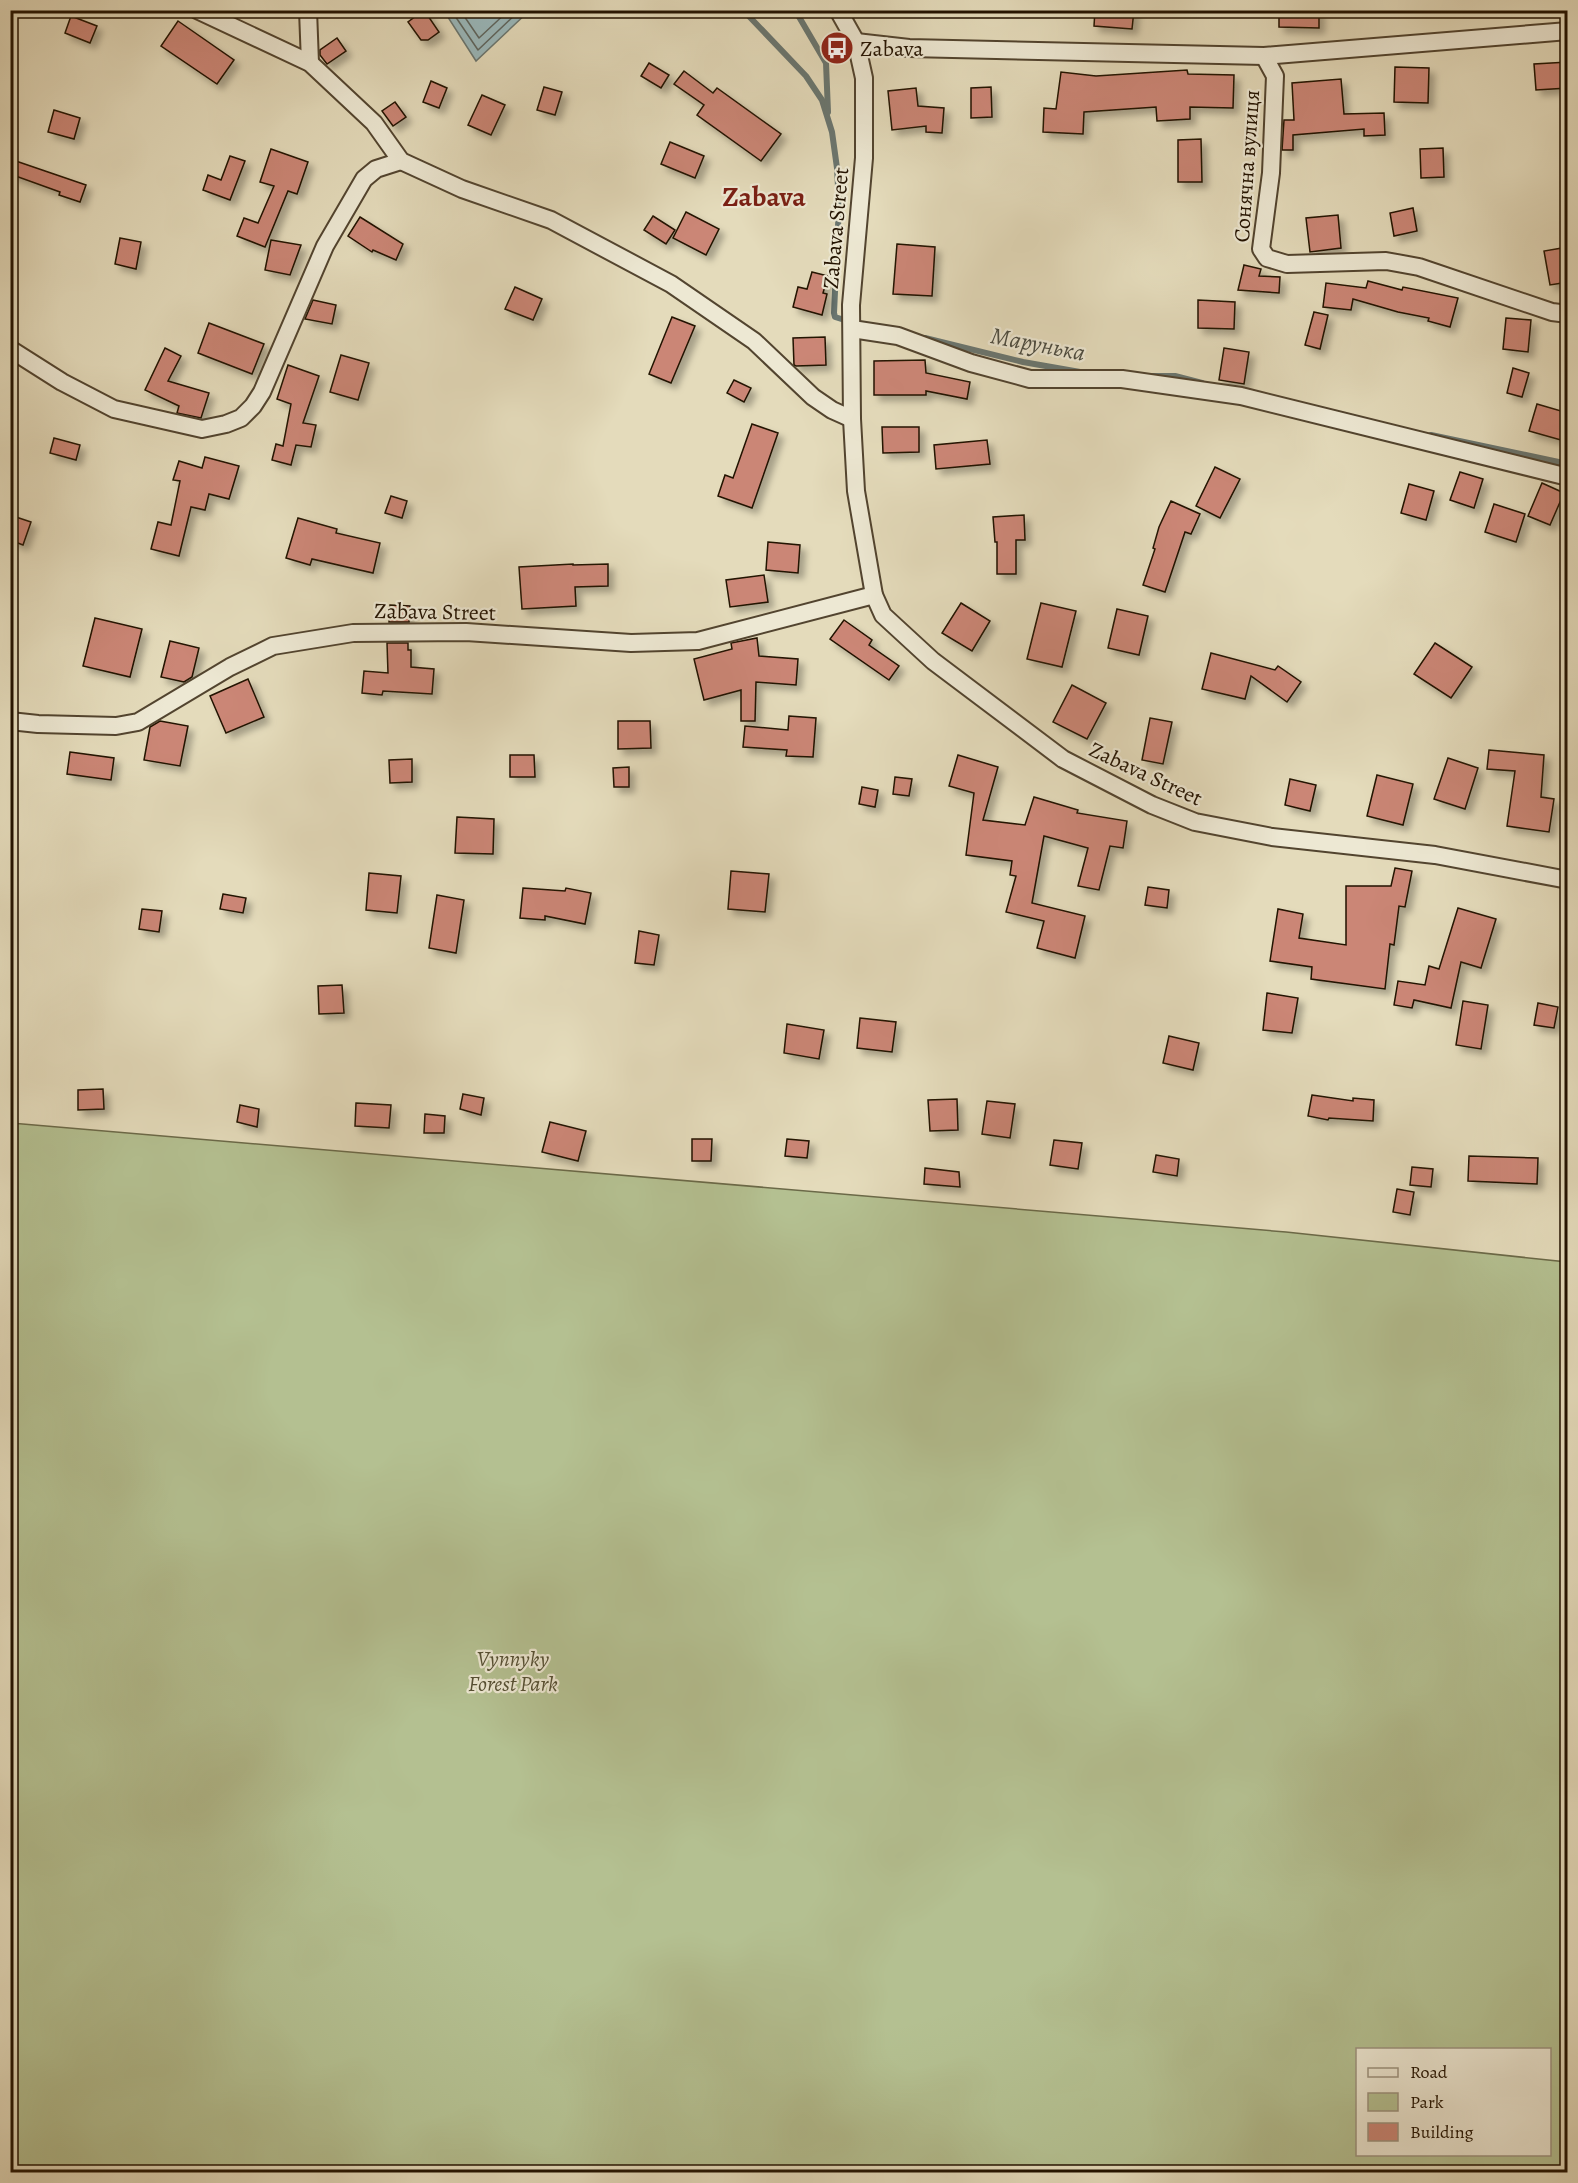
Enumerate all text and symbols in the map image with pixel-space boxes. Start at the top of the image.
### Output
bus stop icon: Zabava [819,30,855,66]
place label: Zabava [860,34,924,64]
street label: Сонячна вулиця [1227,89,1267,243]
street label: Zabava Street [816,166,856,290]
district label: Zabava [722,178,806,216]
water label: Марунька [988,319,1088,369]
street label: Zabava Street [374,596,496,628]
street label: Zabava Street [1084,735,1207,813]
park label: Vynnyky Forest Park [468,1644,558,1699]
legend [1356,2048,1551,2156]
text: Road [1410,2060,1448,2084]
text: Park [1410,2090,1444,2114]
text: Building [1410,2120,1474,2144]

